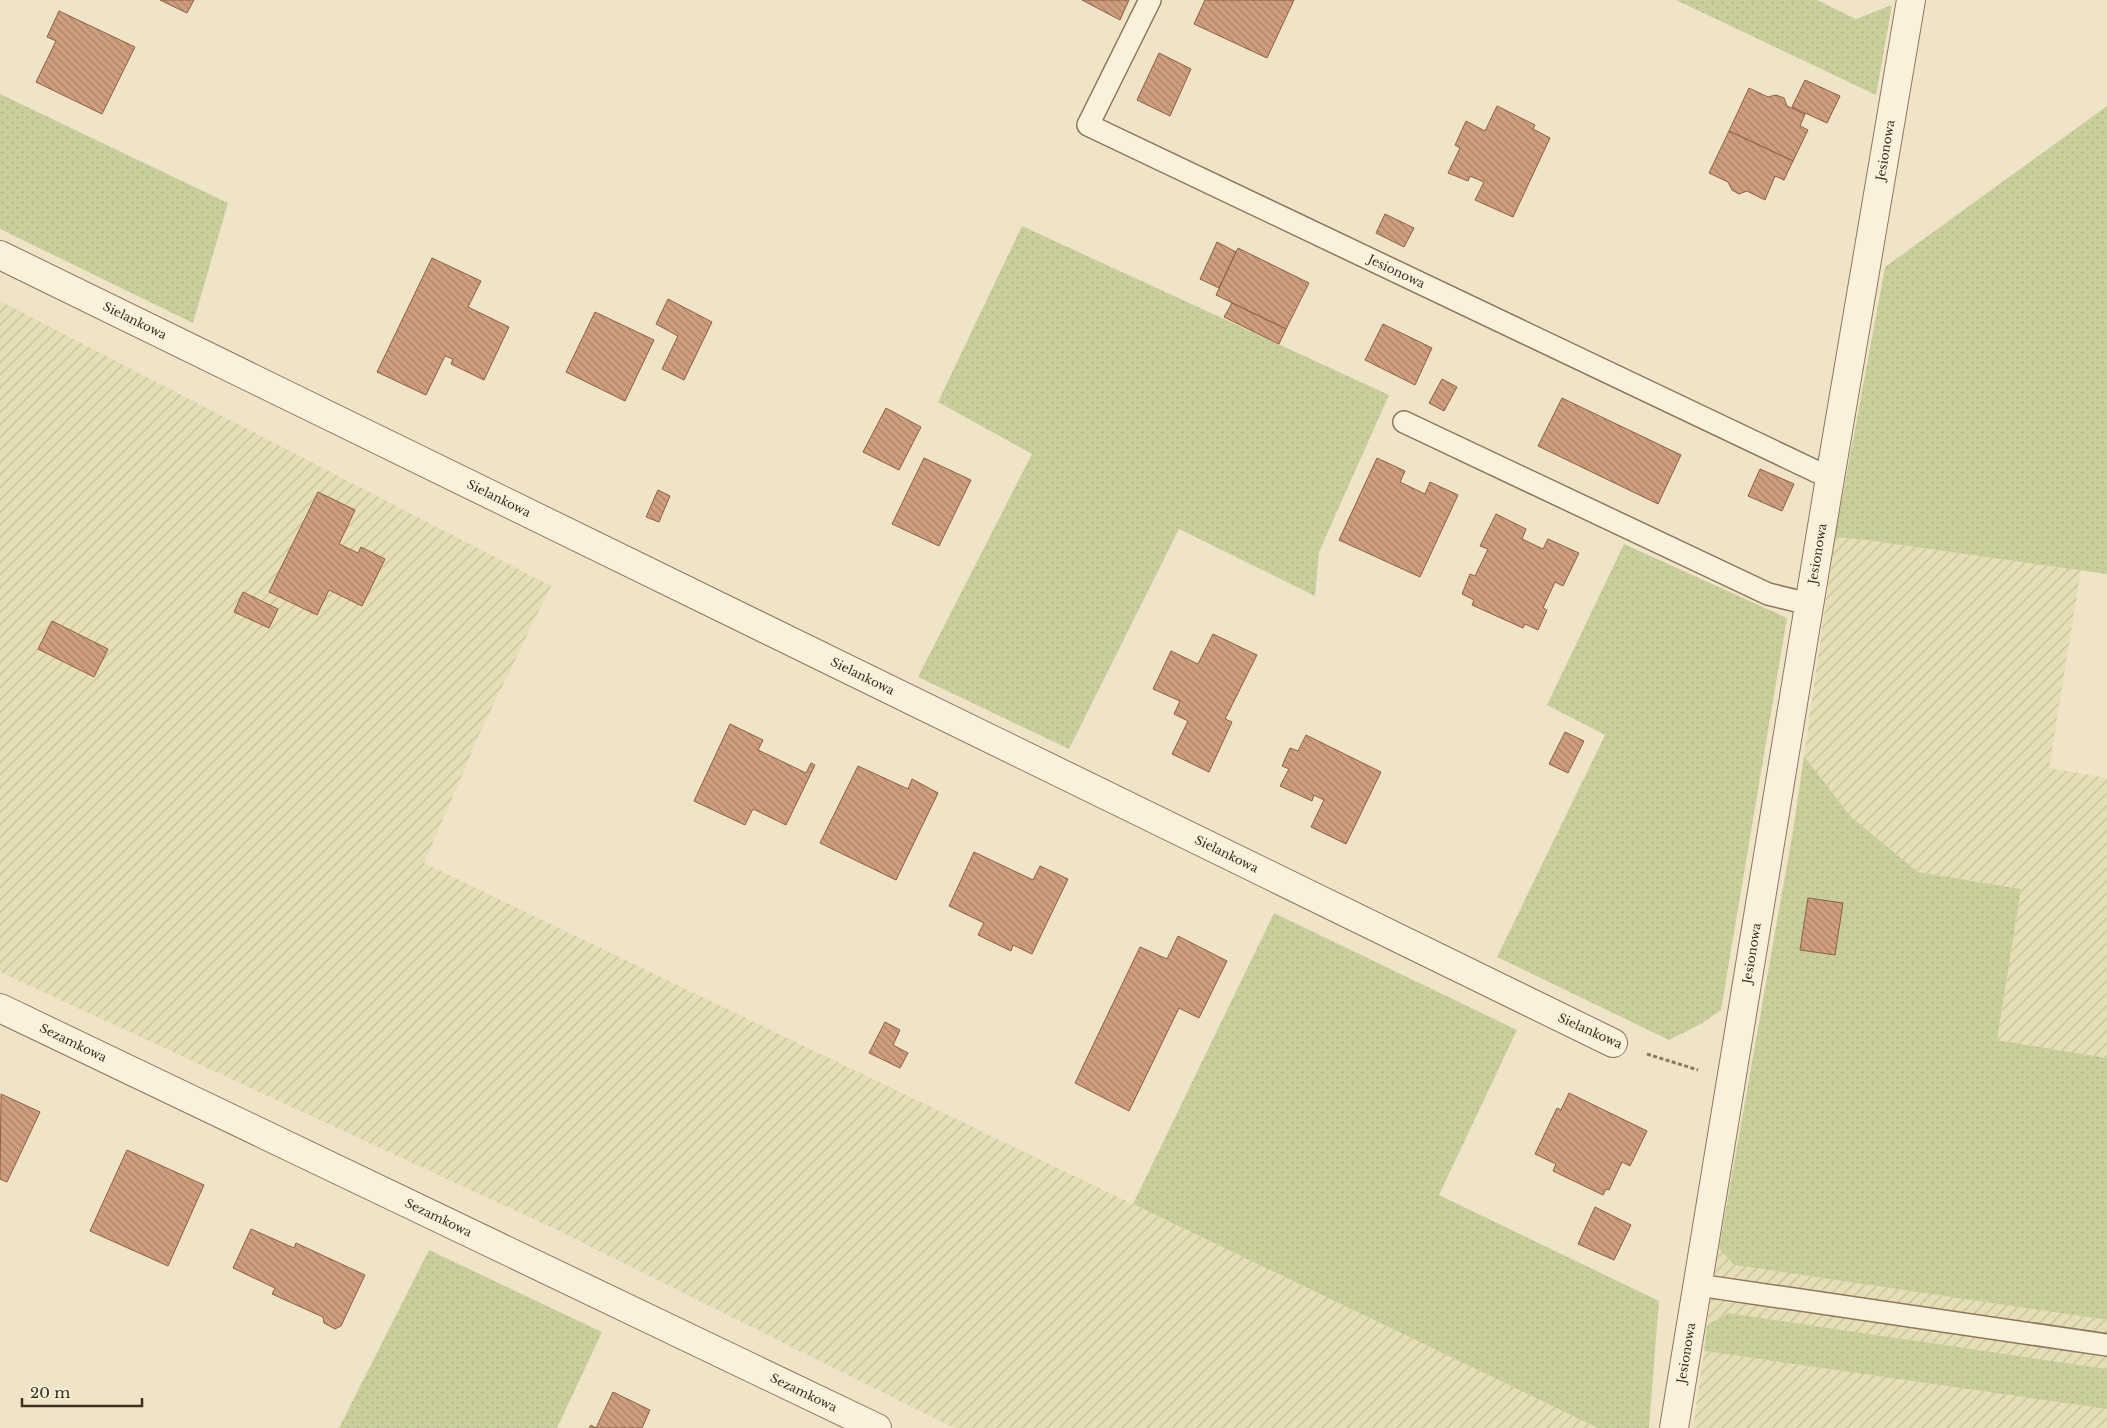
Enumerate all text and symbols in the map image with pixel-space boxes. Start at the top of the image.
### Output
street label: Jesionowa [1872,118,1898,184]
street label: Jesionowa [1364,250,1428,291]
street label: Sielankowa [101,299,170,342]
street label: Sielankowa [465,476,533,520]
street label: Jesionowa [1804,522,1830,587]
street label: Sielankowa [829,654,897,698]
street label: Sielankowa [1192,832,1261,876]
street label: Jesionowa [1739,921,1764,987]
street label: Sielankowa [1556,1010,1625,1052]
street label: Sezamkowa [37,1020,109,1065]
street label: Sezamkowa [403,1195,475,1240]
street label: Jesionowa [1673,1321,1698,1386]
street label: Sezamkowa [768,1370,840,1415]
scale bar [22,1376,142,1408]
text: 20 m [30,1383,70,1402]

